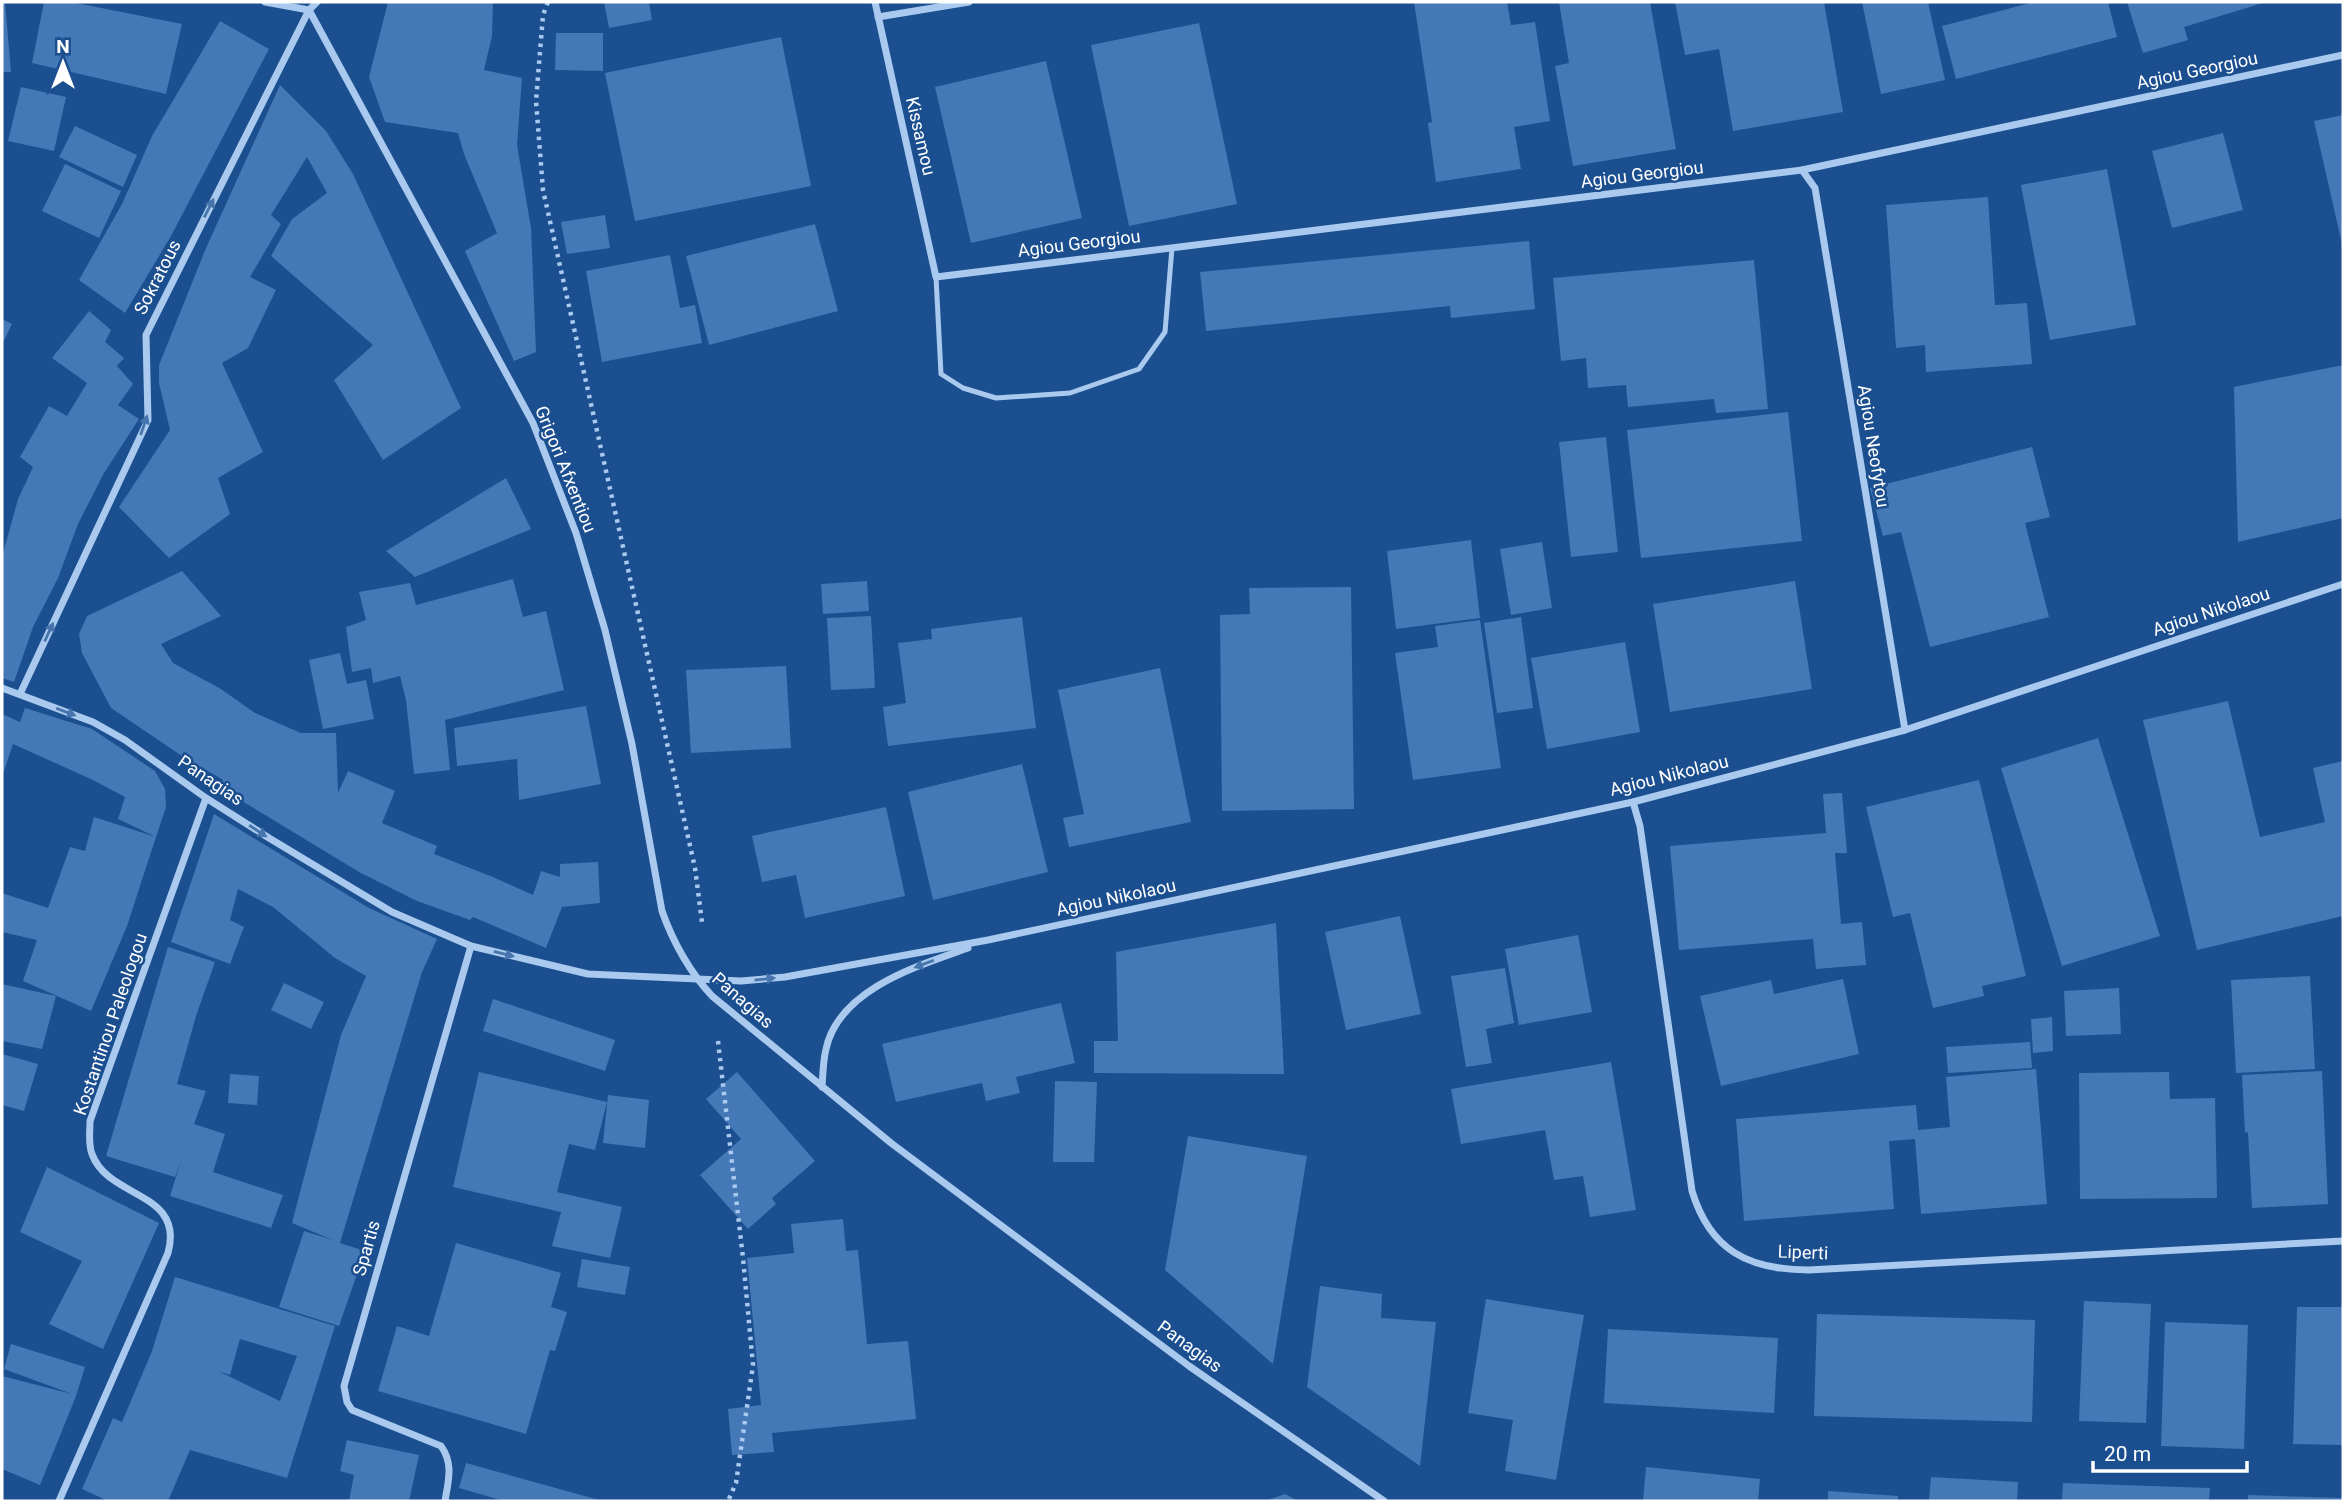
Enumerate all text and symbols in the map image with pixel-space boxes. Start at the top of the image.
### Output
north arrow [28,28,98,98]
text: N [56,35,70,58]
street label: Agiou Georgiou [2134,47,2260,93]
street label: Kissamou [902,95,940,177]
street label: Agiou Georgiou [1579,156,1705,192]
one-way arrow [204,198,215,218]
street label: Agiou Georgiou [1016,225,1142,261]
street label: Sokratous [129,236,185,318]
street label: Agiou Neofytou [1854,383,1894,509]
street label: Grigori Afxentiou [531,403,601,535]
one-way arrow [139,415,150,436]
street label: Agiou Nikolaou [2150,582,2272,640]
one-way arrow [43,622,55,642]
one-way arrow [55,706,76,717]
street label: Agiou Nikolaou [1607,750,1731,800]
street label: Panagias [174,751,248,809]
one-way arrow [249,824,268,837]
street label: Agiou Nikolaou [1054,874,1178,920]
street label: Kostantinou Paleologou [69,930,151,1118]
one-way arrow [493,949,515,960]
one-way arrow [913,959,934,970]
street label: Panagias [708,968,778,1032]
one-way arrow [754,973,776,984]
street label: Spartis [348,1218,384,1278]
street label: Liperti [1777,1241,1829,1263]
street label: Panagias [1154,1316,1226,1376]
scale bar [2093,1430,2247,1474]
text: 20 m [2104,1442,2151,1466]

